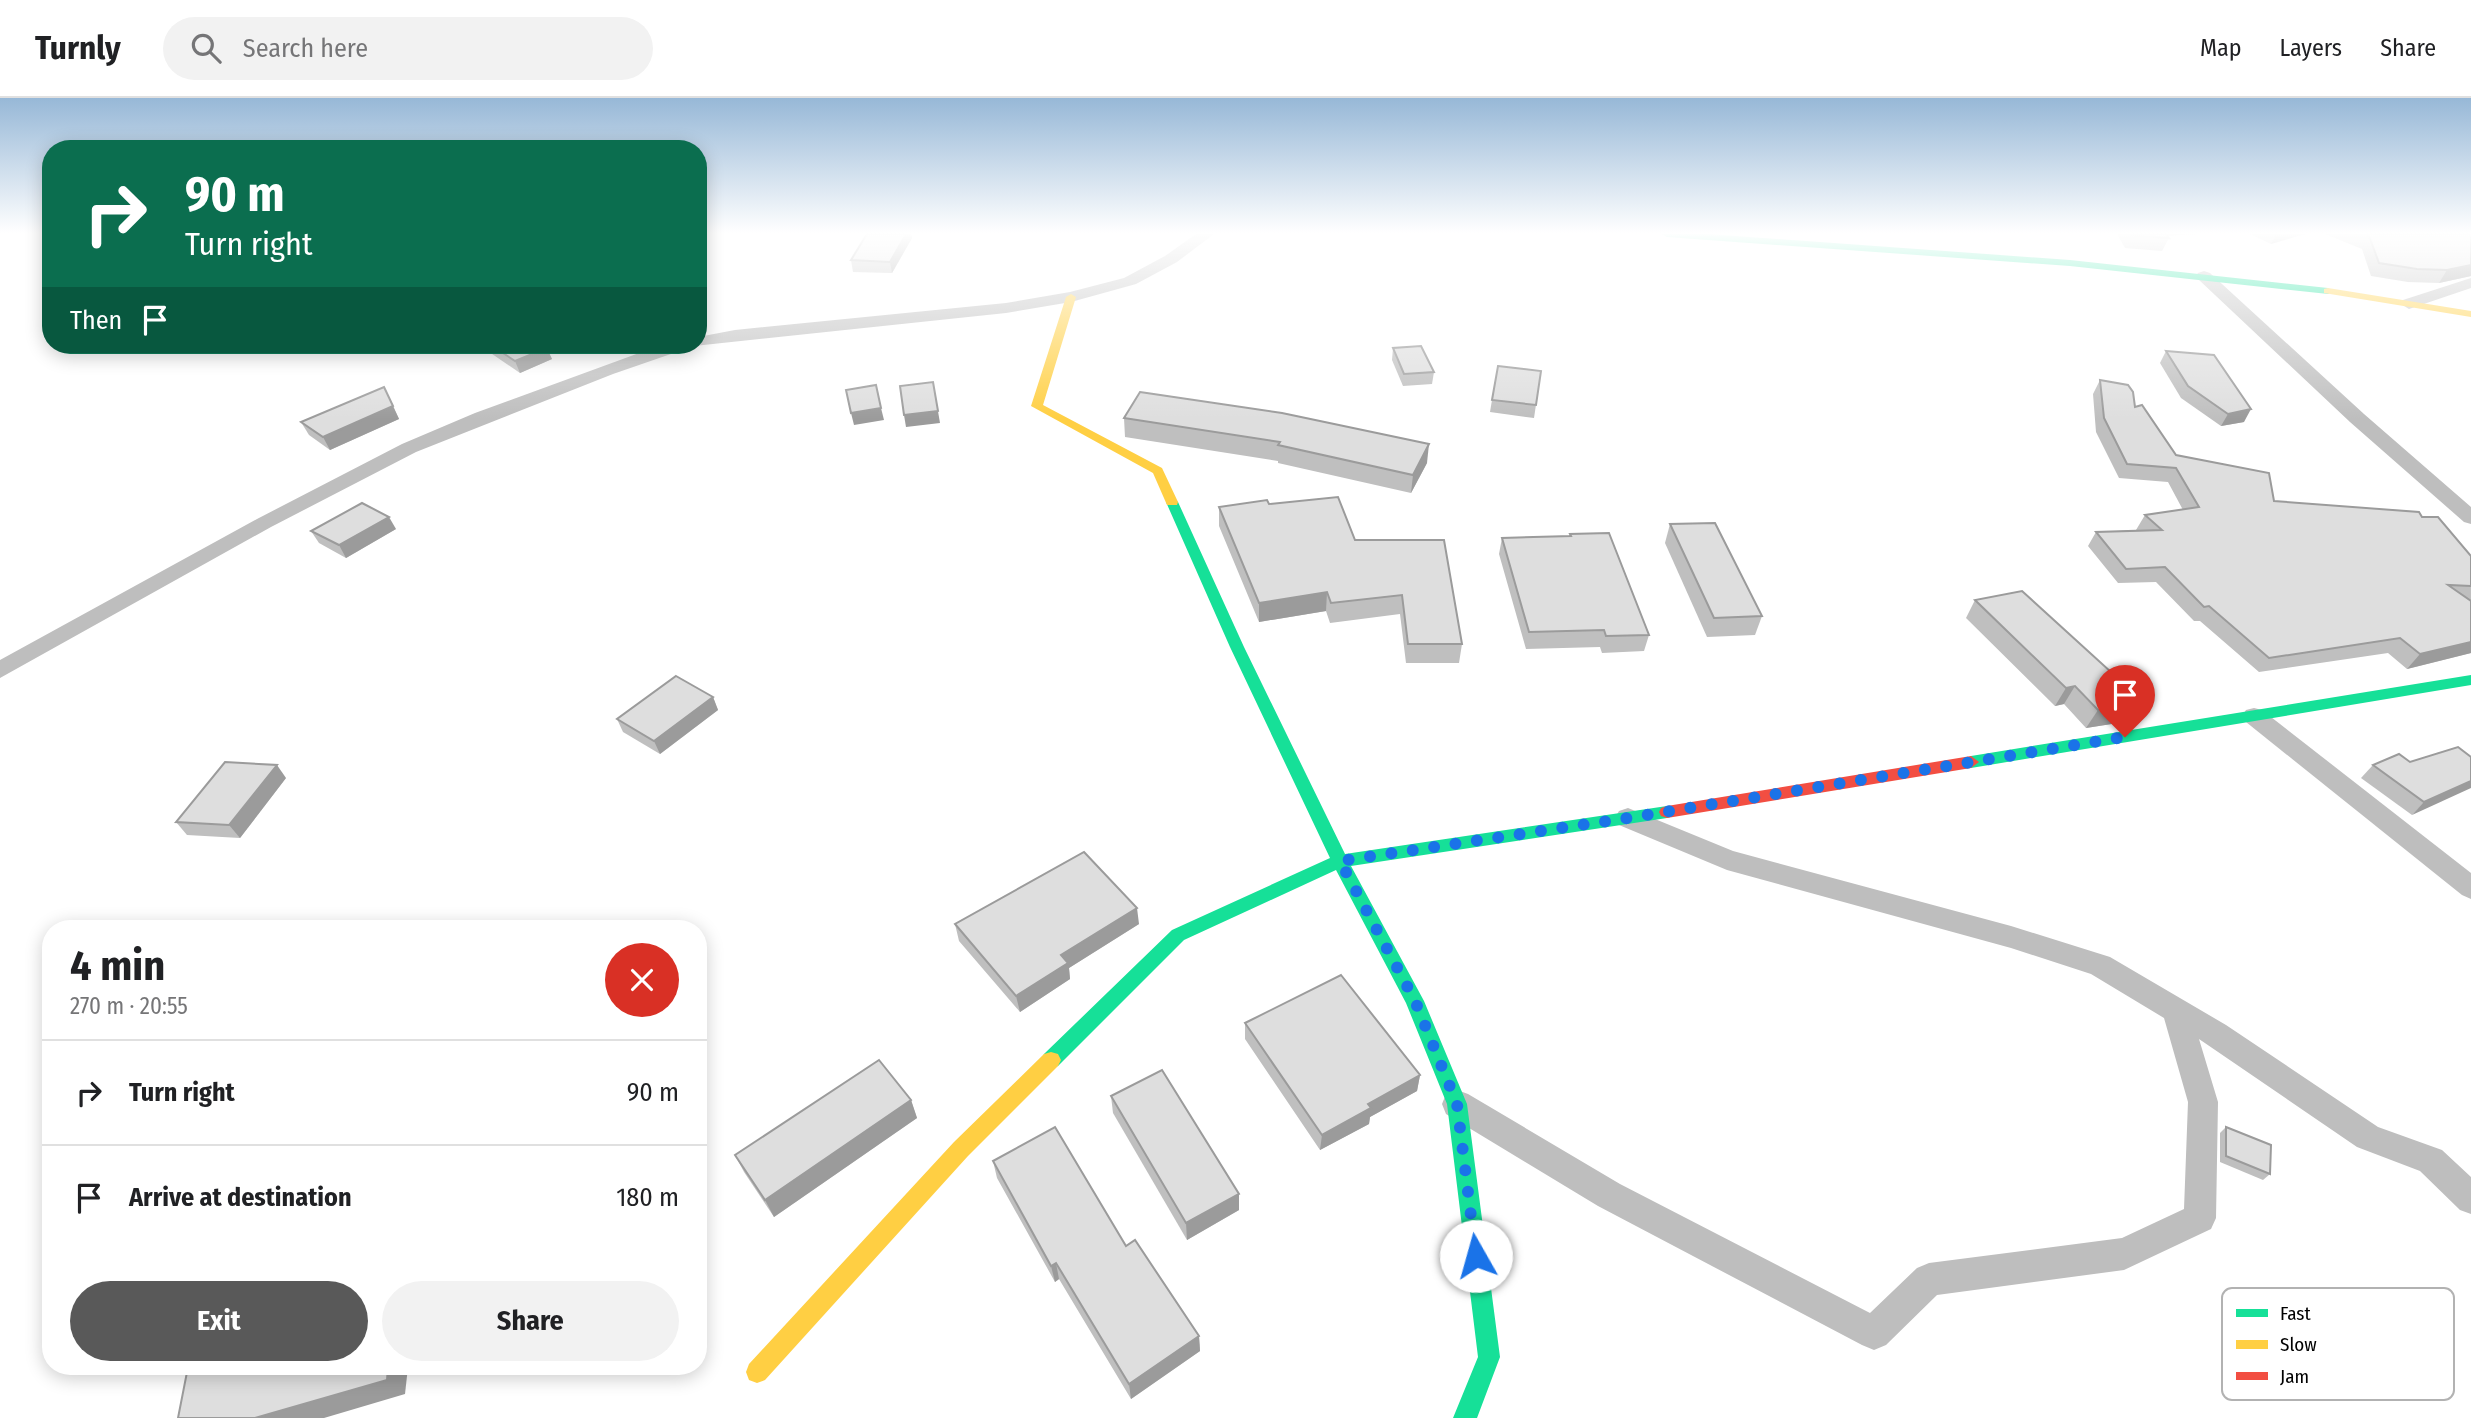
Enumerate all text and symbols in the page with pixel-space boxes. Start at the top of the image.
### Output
search box [163,17,653,80]
text: Turnly [35,28,121,68]
icon: search [187,29,225,67]
text: Search here [243,33,368,64]
text: Map [2200,34,2242,62]
text: Layers [2280,34,2342,62]
text: Share [2380,34,2436,62]
text: 90 m [185,165,285,224]
icon: right [70,168,161,259]
text: Turn right [185,225,312,263]
icon: arrive [136,301,174,339]
text: Then [70,305,122,336]
pin [2095,665,2155,737]
icon: arrive [2106,676,2144,714]
text: 4 min [70,941,165,991]
button: close [605,943,679,1017]
text: 270 m · 20:55 [70,992,188,1020]
icon: right [70,1074,108,1112]
text: Turn right [129,1077,235,1108]
text: 90 m [627,1077,679,1108]
icon: arrive [70,1179,108,1217]
text: Arrive at destination [129,1182,352,1213]
text: 180 m [616,1182,679,1213]
position arrow [1439,1219,1513,1293]
button: Exit [70,1281,368,1361]
button: Share [382,1281,679,1361]
legend [2222,1288,2454,1400]
text: Fast [2280,1302,2311,1325]
text: Slow [2280,1333,2317,1356]
text: Jam [2280,1365,2309,1388]

